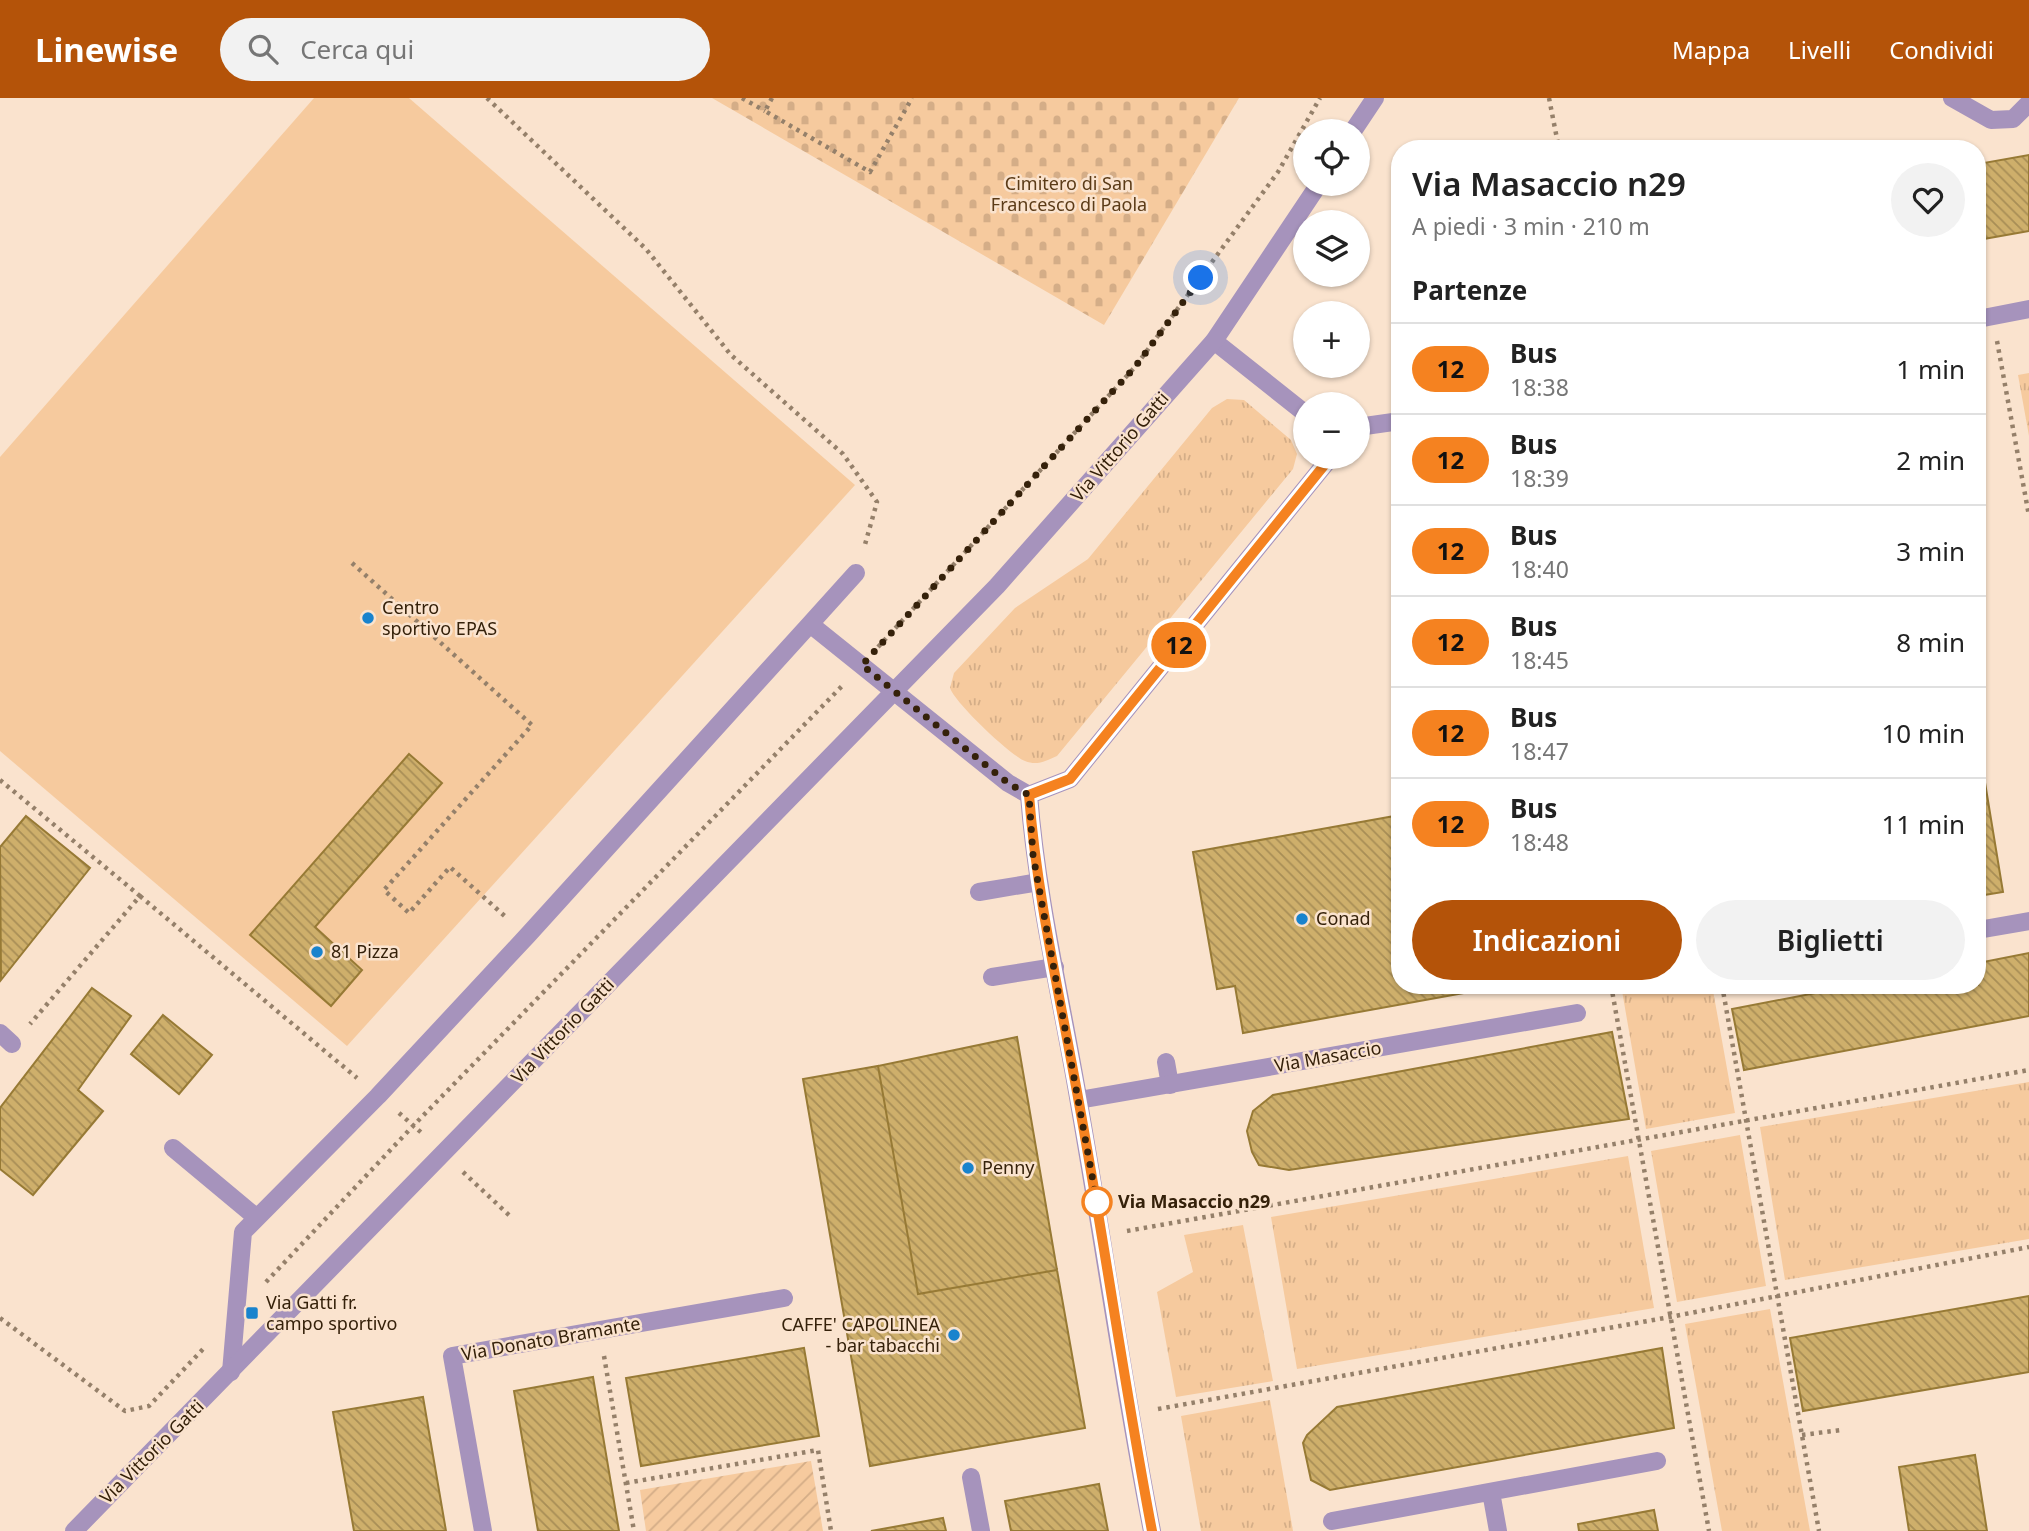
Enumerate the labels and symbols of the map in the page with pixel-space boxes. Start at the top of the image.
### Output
park label: Cimitero di San Francesco di Paola [991,171,1147,216]
your location [1183,260,1218,295]
street label: Via Vittorio Gatti [1065,386,1174,506]
place label: Centro sportivo EPAS [382,595,497,640]
marker: Centro sportivo EPAS [360,610,376,626]
line badge: 12 [1148,622,1210,668]
place label: Conad [1316,906,1371,930]
marker: Conad [1294,911,1310,927]
place label: 81 Pizza [331,939,399,963]
marker: 81 Pizza [309,944,325,960]
street label: Via Vittorio Gatti [506,972,619,1088]
street label: Via Masaccio [1272,1035,1383,1077]
place label: Penny [982,1155,1035,1179]
marker: Penny [960,1160,976,1176]
marker: Via Masaccio n29 [1082,1187,1112,1217]
place label: Via Masaccio n29 [1118,1189,1270,1213]
place label: Via Gatti fr. campo sportivo [266,1290,397,1335]
marker: Via Gatti fr. campo sportivo [244,1305,260,1321]
street label: Via Donato Bramante [460,1310,642,1366]
place label: CAFFE' CAPOLINEA - bar tabacchi [781,1312,940,1357]
marker: CAFFE' CAPOLINEA - bar tabacchi [946,1327,962,1343]
street label: Via Vittorio Gatti [94,1394,209,1509]

